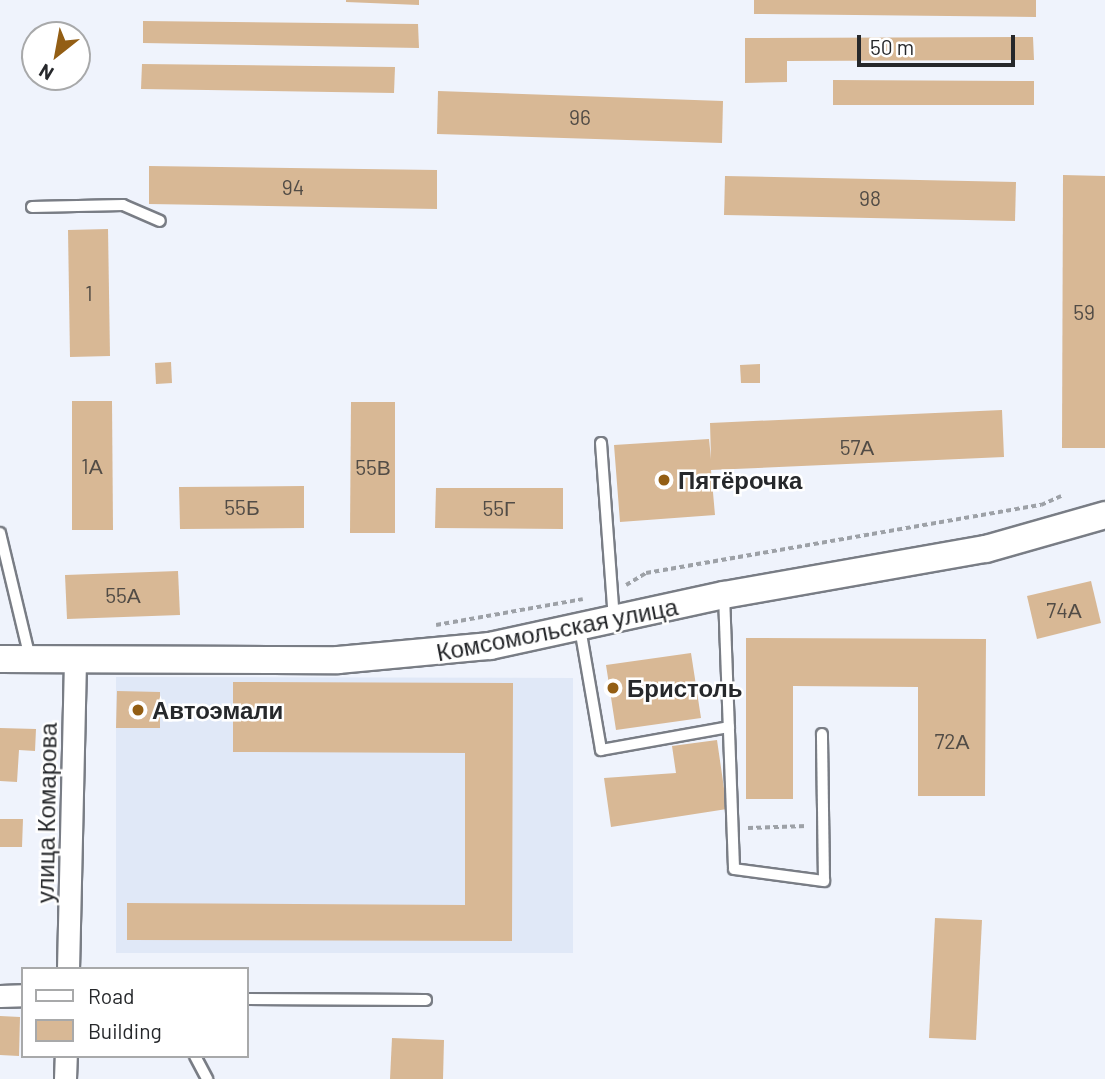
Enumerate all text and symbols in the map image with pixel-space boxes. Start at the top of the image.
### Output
north arrow [21,21,91,91]
scale bar [860,21,1018,65]
text: 50 m [870,34,914,59]
text: N [35,60,57,86]
house number: 96 [569,104,591,130]
house number: 94 [282,174,304,200]
house number: 98 [859,185,881,211]
house number: 1 [85,280,93,306]
house number: 59 [1073,299,1095,325]
house number: 57А [840,434,874,460]
house number: 1А [81,453,103,479]
house number: 55В [355,454,391,480]
place label: Пятёрочка [678,466,802,494]
marker: Пятёрочка [656,472,672,488]
house number: 55Б [224,494,260,520]
house number: 55Г [483,495,515,521]
house number: 55А [105,582,141,608]
street label: Комсомольская улица [434,591,680,667]
house number: 74А [1046,597,1082,623]
place label: Бристоль [627,674,743,702]
marker: Бристоль [605,680,621,696]
place label: Автоэмали [152,696,283,724]
marker: Автоэмали [130,702,146,718]
street label: улица Комарова [30,723,62,903]
house number: 72А [934,728,970,754]
legend [21,967,248,1058]
text: Road [88,983,134,1008]
text: Building [88,1018,162,1043]

